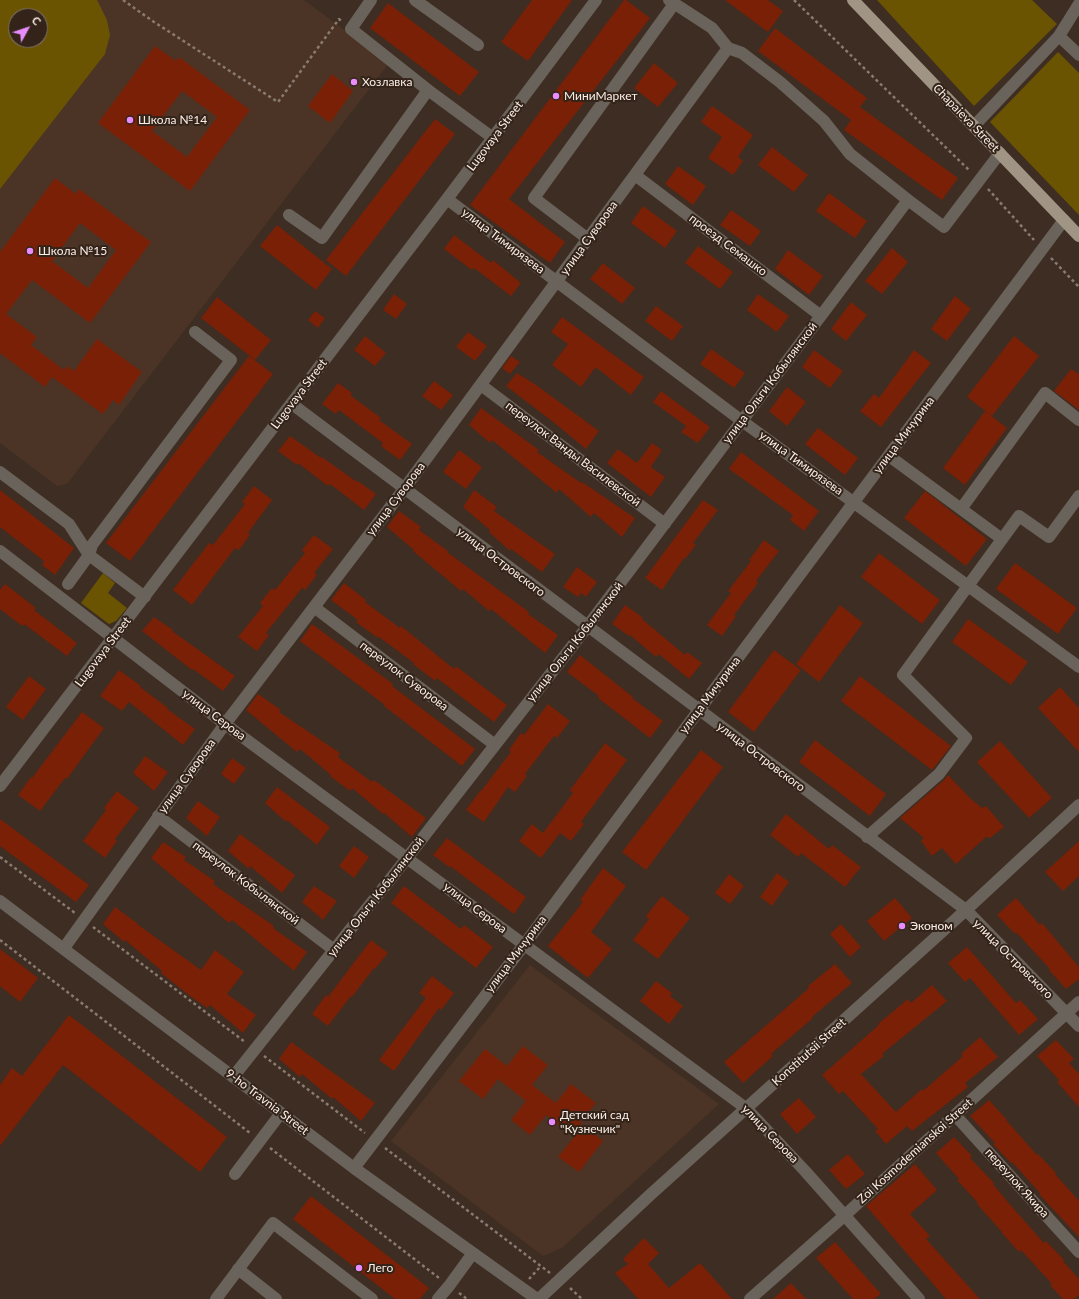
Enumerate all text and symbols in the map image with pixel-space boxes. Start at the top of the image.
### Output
north arrow [8,8,48,48]
text: С [29,14,44,28]
place label: Хозлавка [362,75,413,89]
marker: Хозлавка [349,77,359,87]
street label: Chapaieva Street [930,81,1002,155]
place label: МиниМаркет [564,89,638,103]
marker: МиниМаркет [551,91,561,101]
street label: Lugovaya Street [464,98,526,174]
place label: Школа №14 [138,113,207,127]
marker: Школа №14 [125,115,135,125]
street label: улица Суворова [557,198,621,278]
street label: улица Тимирязева [459,205,547,277]
street label: проезд Семашко [686,211,770,279]
place label: Школа №15 [38,244,107,258]
marker: Школа №15 [25,246,35,256]
street label: улица Ольги Кобылянской [720,320,820,446]
street label: Lugovaya Street [268,356,330,432]
street label: улица Мичурина [870,394,938,476]
street label: переулок Ванды Василевской [503,399,643,509]
street label: улица Тимирязева [756,428,846,498]
street label: улица Суворова [364,460,428,538]
street label: улица Островского [454,524,548,600]
street label: улица Ольги Кобылянской [524,579,626,705]
street label: Lugovaya Street [72,614,134,690]
street label: переулок Суворова [357,638,451,714]
street label: улица Мичурина [676,654,744,736]
street label: улица Серова [180,687,248,743]
street label: улица Островского [714,719,808,795]
street label: улица Суворова [155,736,219,816]
street label: улица Ольги Кобылянской [325,834,427,960]
street label: переулок Кобылянской [190,838,302,928]
street label: улица Серова [441,880,509,936]
street label: улица Мичурина [482,913,550,995]
street label: улица Островского [970,916,1056,1002]
place label: Эконом [910,919,953,933]
marker: Эконом [897,921,907,931]
street label: Konstitutsii Street [769,1015,849,1089]
street label: 9-ho Travnia Street [223,1066,311,1138]
street label: Zoi Kosmodemianskoi Street [855,1096,975,1206]
street label: улица Серова [739,1102,801,1166]
place label: Детский сад "Кузнечик" [560,1108,629,1136]
marker: Детский сад "Кузнечик" [547,1117,557,1127]
street label: переулок Якира [982,1145,1052,1221]
place label: Лего [367,1261,393,1275]
marker: Лего [354,1263,364,1273]

